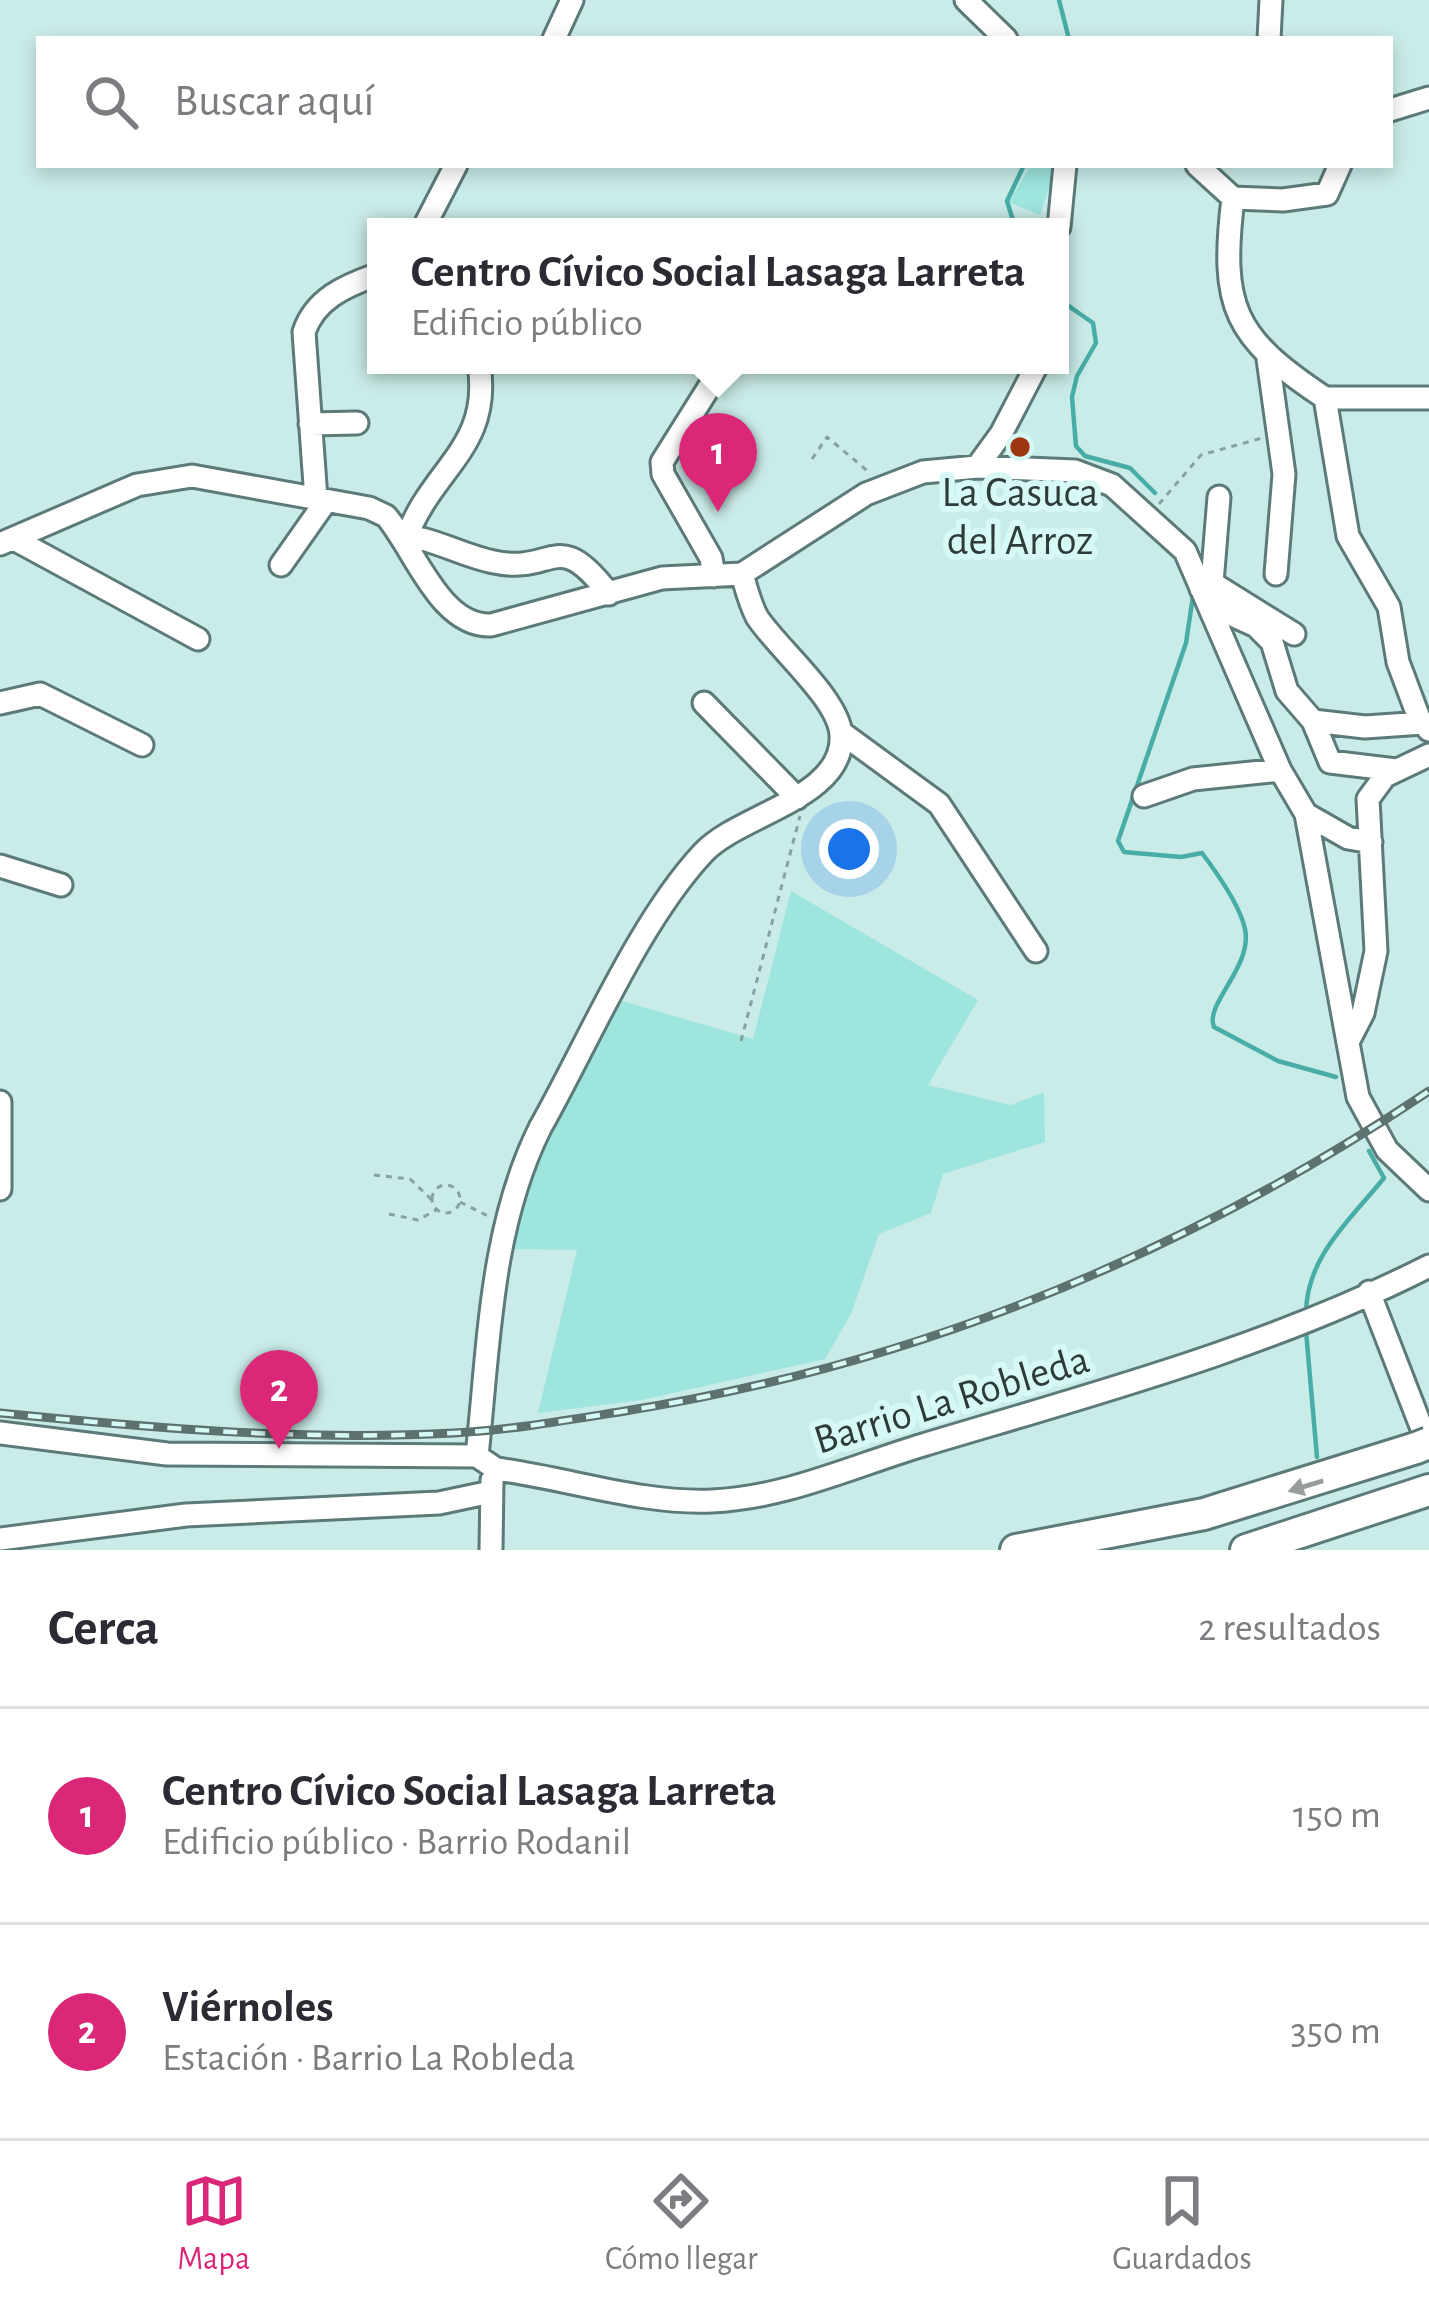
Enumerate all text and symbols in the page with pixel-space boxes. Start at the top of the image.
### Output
search box [36,36,1393,168]
icon: search [78,69,144,135]
text: Buscar aquí [174,79,374,124]
popup [367,218,1069,374]
text: Centro Cívico Social Lasaga Larreta [411,250,1025,295]
text: Edificio público [411,304,643,343]
pin: 1 [679,413,757,512]
marker: La Casuca del Arroz [1007,434,1033,460]
place label: La Casuca del Arroz [941,472,1099,562]
your location [819,819,879,879]
street label: Barrio La Robleda [809,1338,1094,1462]
pin: 2 [240,1350,318,1449]
one-way arrow [1287,1477,1324,1496]
text: Cerca [48,1603,159,1654]
text: 2 resultados [1198,1609,1381,1648]
text: Centro Cívico Social Lasaga Larreta [162,1769,777,1814]
text: 1 [80,1796,94,1835]
text: 150 m [1293,1796,1381,1835]
text: Edificio público · Barrio Rodanil [162,1823,631,1862]
text: Viérnoles [162,1985,333,2030]
text: 2 [78,2012,96,2051]
text: 350 m [1290,2012,1381,2051]
text: Estación · Barrio La Robleda [162,2039,576,2078]
tab: Mapa [177,2168,250,2280]
tab: Cómo llegar [605,2168,758,2280]
tab: Guardados [1112,2168,1252,2280]

